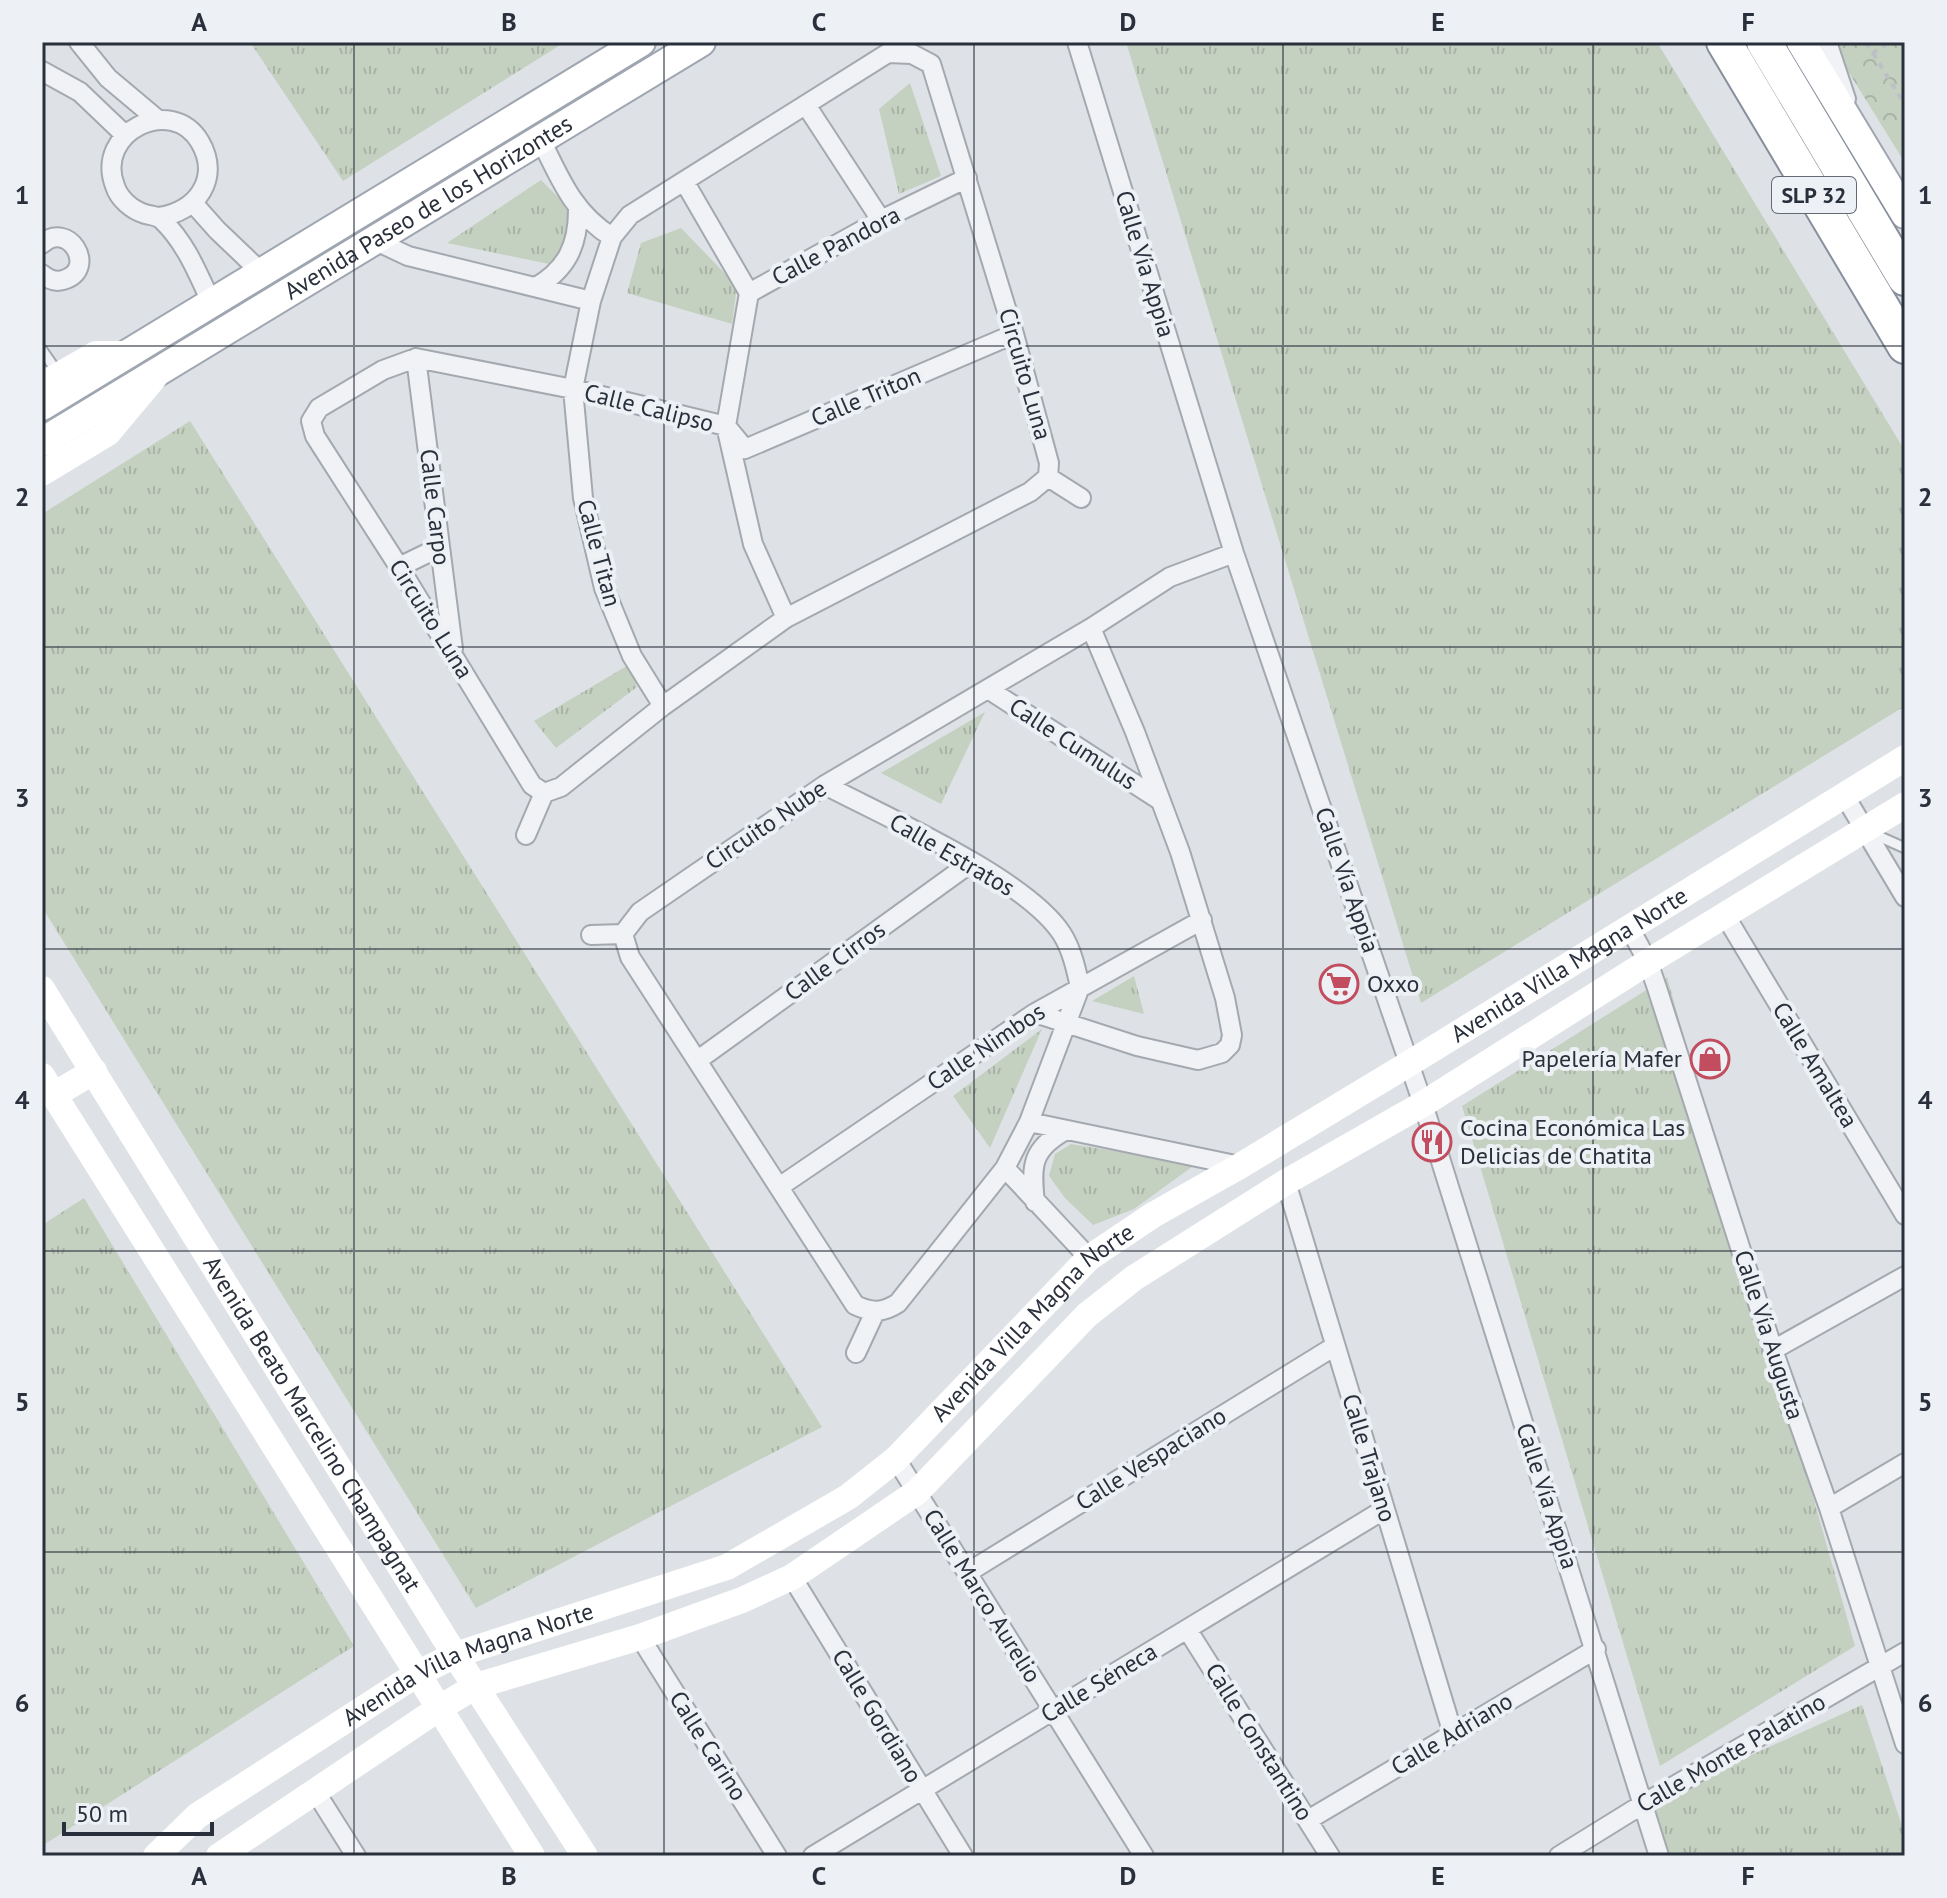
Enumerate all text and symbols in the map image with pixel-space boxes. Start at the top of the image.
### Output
text: A [191,5,207,38]
text: B [501,5,517,38]
text: C [812,5,826,38]
text: D [1120,5,1136,38]
text: E [1431,5,1445,38]
text: F [1741,5,1755,38]
street label: Avenida Paseo de los Horizontes [278,108,578,306]
road number: SLP 32 [1772,177,1856,213]
text: 1 [15,178,29,211]
text: 1 [1918,178,1932,211]
street label: Calle Vía Appia [1108,187,1183,341]
street label: Calle Pandora [766,199,905,292]
street label: Circuito Luna [992,304,1059,443]
street label: Calle Triton [806,360,925,434]
street label: Calle Calipso [581,376,717,439]
street label: Calle Carpo [413,447,458,567]
text: 2 [15,480,29,513]
text: 2 [1918,480,1932,513]
street label: Calle Titan [570,496,629,610]
street label: Circuito Luna [382,553,480,684]
street label: Calle Cumulus [1003,691,1143,796]
street label: Circuito Nube [699,773,832,877]
text: 3 [15,781,29,814]
text: 3 [1918,781,1932,814]
street label: Calle Vía Appia [1308,803,1387,957]
street label: Calle Estratos [884,806,1021,903]
street label: Avenida Villa Magna Norte [1445,880,1693,1049]
street label: Calle Cirros [778,914,891,1008]
supermarket icon: Oxxo [1318,963,1360,1005]
place label: Oxxo [1367,968,1419,999]
street label: Calle Nimbos [921,996,1051,1097]
street label: Calle Amaltea [1766,996,1865,1133]
shop icon: Papelería Mafer [1689,1038,1731,1080]
place label: Papelería Mafer [1522,1043,1682,1074]
text: 4 [15,1083,30,1116]
text: 4 [1918,1083,1933,1116]
place label: Cocina Económica Las Delicias de Chatita [1460,1112,1685,1171]
restaurant icon: Cocina Económica Las Delicias de Chatita [1411,1121,1453,1163]
street label: Avenida Villa Magna Norte [924,1216,1140,1428]
street label: Calle Vía Augusta [1727,1246,1811,1424]
street label: Avenida Beato Marcelino Champagnat [196,1250,428,1598]
text: 5 [15,1385,29,1418]
text: 5 [1918,1385,1932,1418]
street label: Calle Trajano [1335,1390,1404,1526]
street label: Calle Vespaciano [1070,1400,1232,1517]
street label: Calle Vía Appia [1509,1419,1586,1573]
street label: Calle Marco Aurelio [916,1503,1048,1688]
street label: Avenida Villa Magna Norte [337,1595,597,1733]
street label: Calle Séneca [1035,1636,1163,1729]
street label: Calle Gordiano [825,1643,930,1788]
street label: Calle Constantino [1198,1657,1320,1826]
street label: Calle Carino [663,1685,754,1806]
street label: Calle Adriano [1385,1685,1518,1782]
text: 6 [15,1686,29,1719]
street label: Calle Monte Palatino [1631,1686,1831,1819]
text: 6 [1918,1686,1932,1719]
scale bar [64,1786,212,1836]
text: 50 m [76,1798,128,1829]
text: A [191,1859,207,1892]
text: B [501,1859,517,1892]
text: C [812,1859,826,1892]
text: D [1120,1859,1136,1892]
text: E [1431,1859,1445,1892]
text: F [1741,1859,1755,1892]

